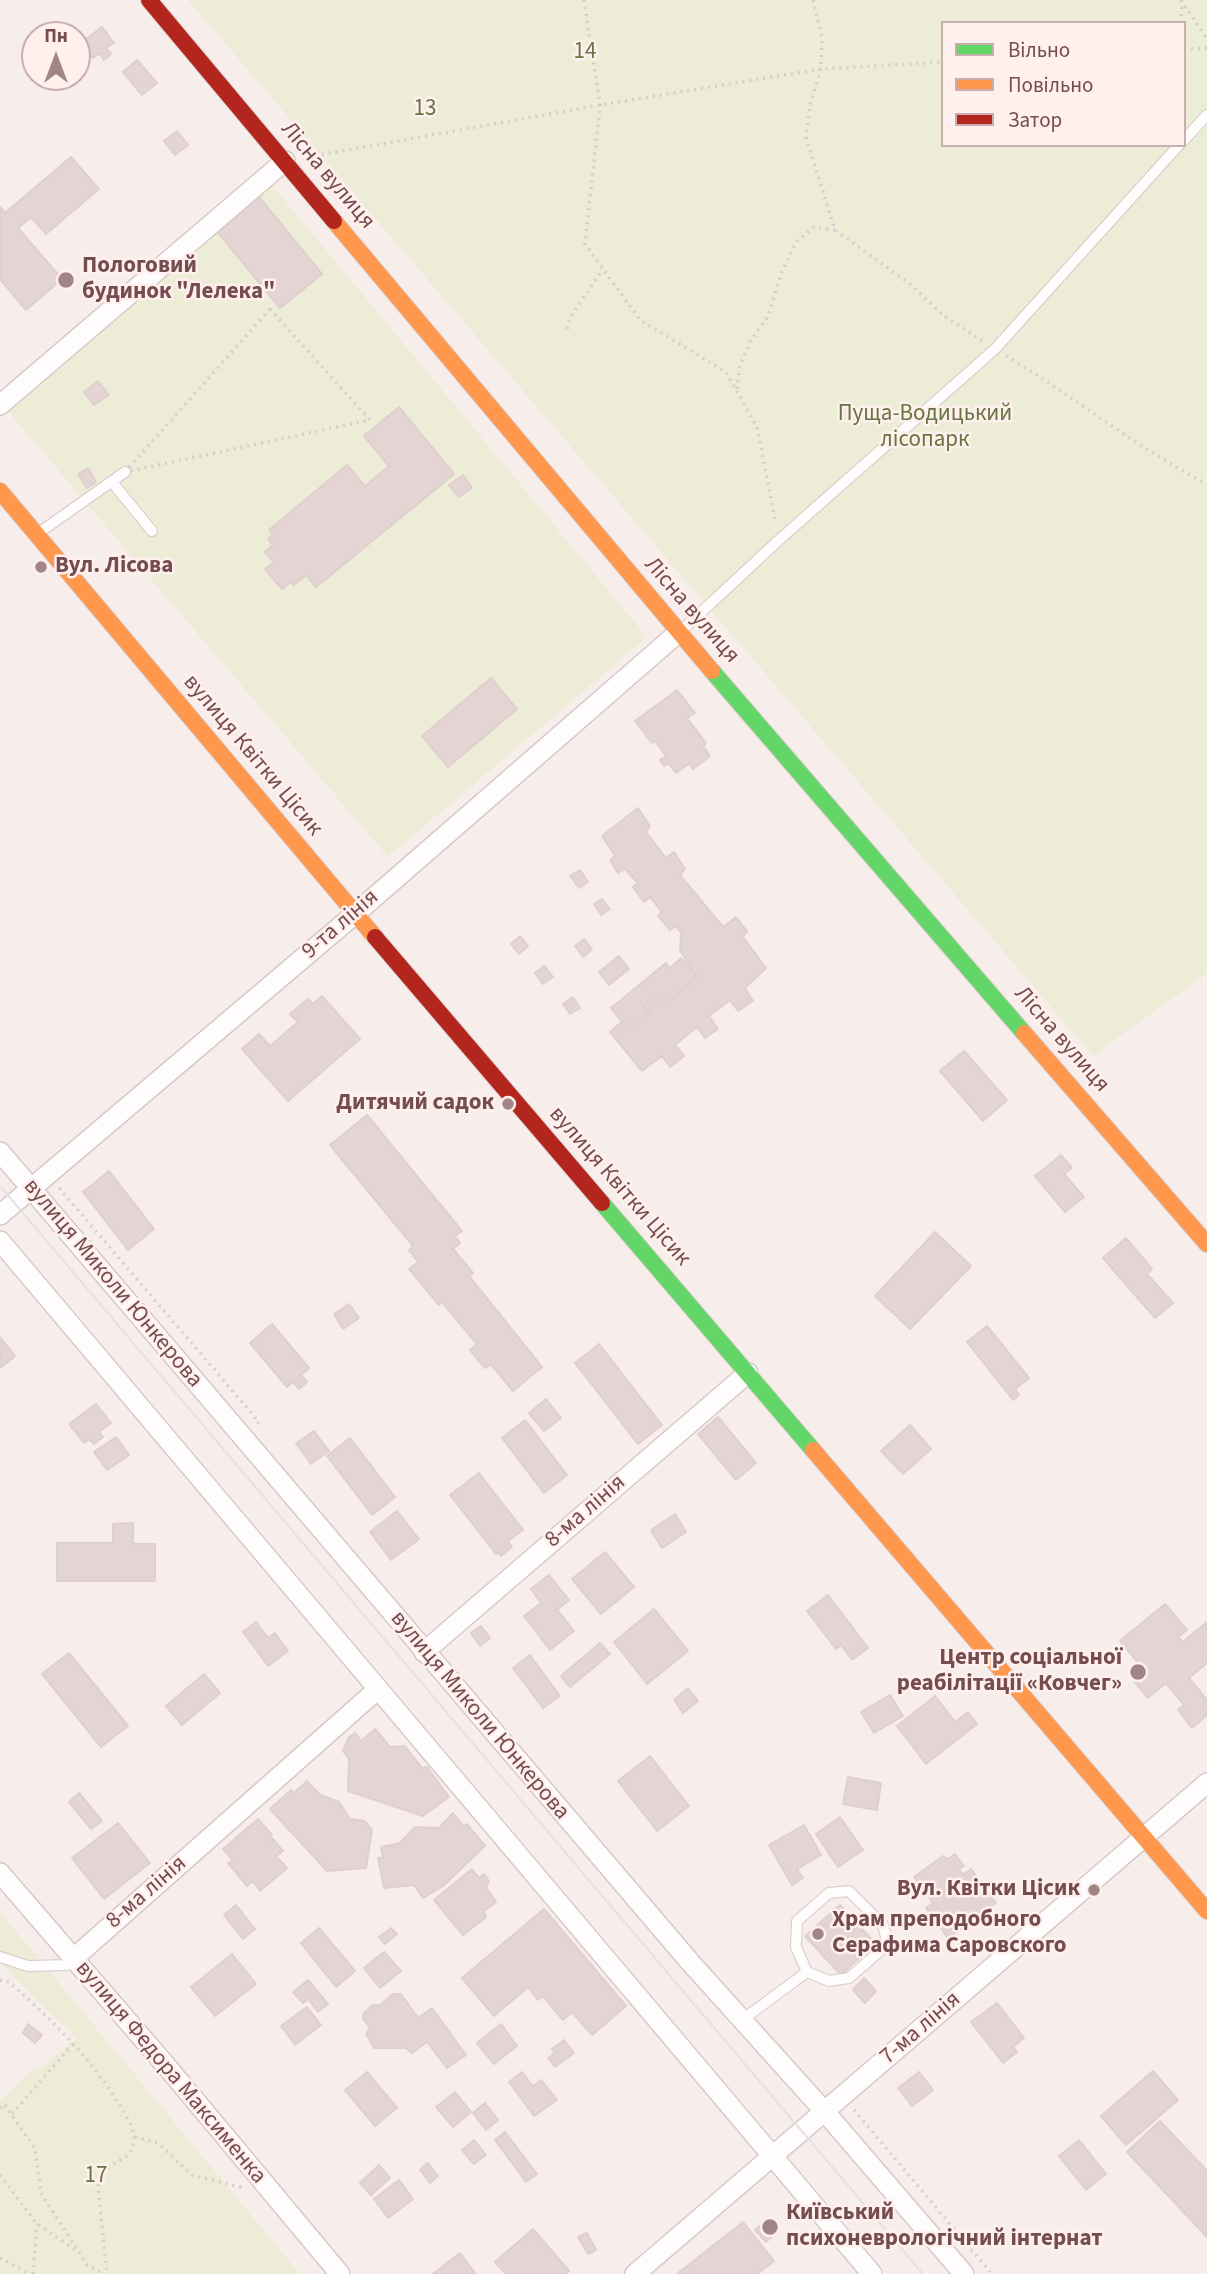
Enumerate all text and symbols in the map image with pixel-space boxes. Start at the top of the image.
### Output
north arrow [21,21,91,91]
legend [941,21,1186,147]
text: Пн [44,23,68,50]
text: Вільно [1008,35,1070,65]
park label: 14 [574,39,596,67]
text: Повільно [1008,70,1093,100]
park label: 13 [414,96,436,124]
text: Затор [1008,105,1062,135]
street label: Лісна вулиця [274,117,380,235]
place label: Пологовий будинок "Лелека" [82,253,275,307]
marker: Пологовий будинок "Лелека" [56,270,76,290]
park label: Пуща-Водицький лісопарк [838,401,1012,455]
street label: Лісна вулиця [637,552,745,670]
place label: Вул. Лісова [55,553,173,581]
marker: Вул. Лісова [33,559,49,575]
street label: вулиця Квітки Цісик [176,670,328,842]
street label: 9-та лінія [297,884,385,966]
street label: Лісна вулиця [1007,981,1115,1099]
place label: Дитячий садок [336,1090,494,1118]
marker: Дитячий садок [500,1096,516,1112]
street label: вулиця Квітки Цісик [542,1102,696,1272]
street label: вулиця Миколи Юнкерова [16,1174,208,1394]
street label: 8-ма лінія [540,1470,632,1554]
street label: вулиця Миколи Юнкерова [383,1606,575,1826]
place label: Центр соціальної реабілітації «Ковчег» [897,1645,1122,1699]
marker: Центр соціальної реабілітації «Ковчег» [1128,1662,1148,1682]
street label: 8-ма лінія [101,1851,193,1935]
place label: Вул. Квітки Цісик [897,1876,1080,1904]
marker: Вул. Квітки Цісик [1086,1882,1102,1898]
place label: Храм преподобного Серафима Саровского [832,1907,1067,1961]
marker: Храм преподобного Серафима Саровского [810,1926,826,1942]
street label: вулиця Федора Максименка [69,1956,271,2190]
street label: 7-ма лінія [875,1987,967,2071]
park label: 17 [85,2163,107,2191]
place label: Київський психоневрологічний інтернат [786,2200,1103,2254]
marker: Київський психоневрологічний інтернат [760,2217,780,2237]

